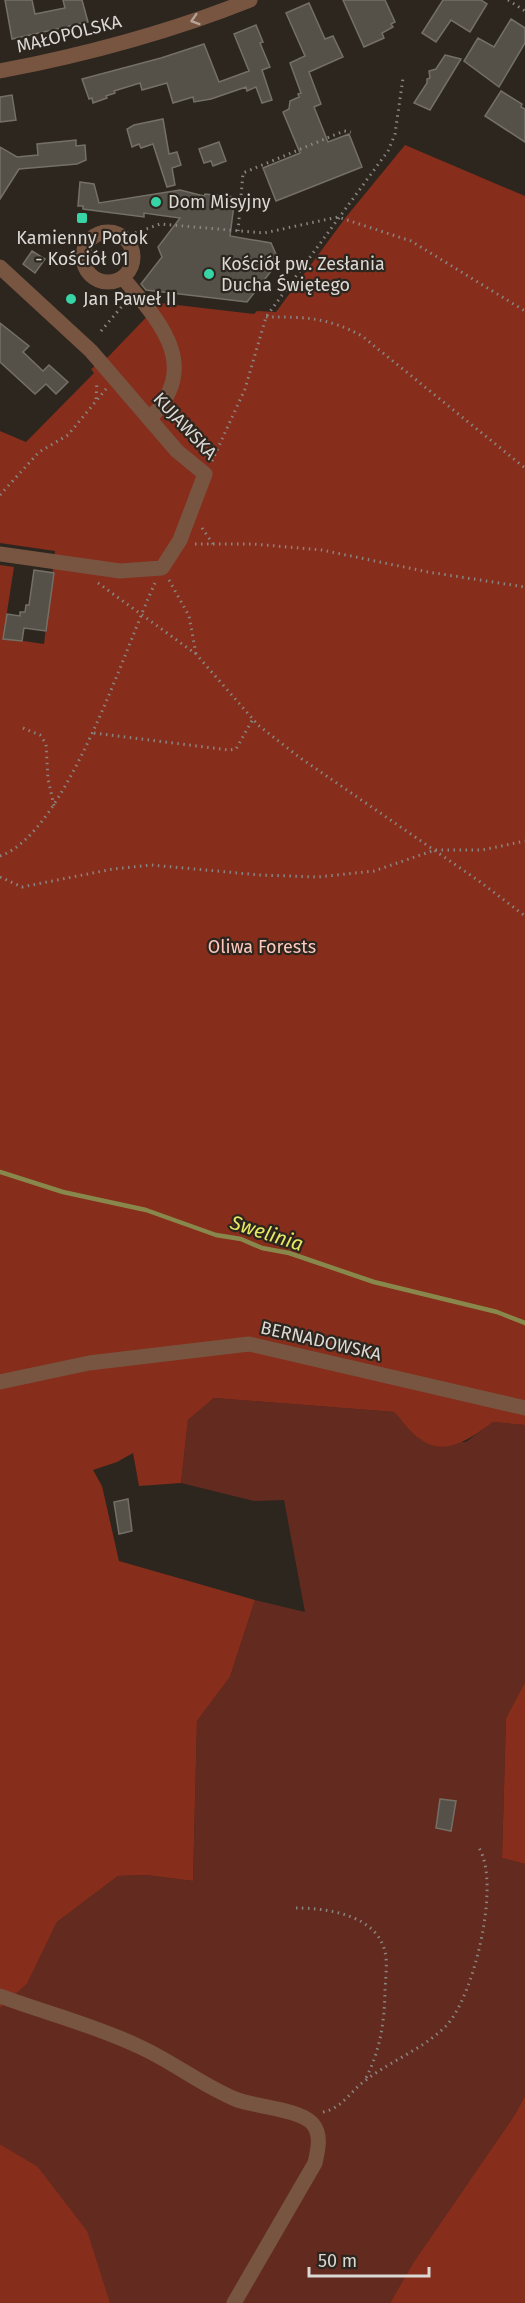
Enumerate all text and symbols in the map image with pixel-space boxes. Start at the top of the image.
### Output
street label: MAŁOPOLSKA [14,10,124,58]
one-way arrow [190,13,201,25]
place label: Dom Misyjny [168,191,271,213]
marker: Dom Misyjny [149,195,163,209]
marker: Kamienny Potok - Kościół 01 [75,211,89,225]
place label: Kamienny Potok - Kościół 01 [16,227,149,270]
place label: Kościół pw. Zesłania Ducha Świętego [221,253,385,296]
marker: Kościół pw. Zesłania Ducha Świętego [202,267,216,281]
place label: Jan Paweł II [83,288,177,310]
marker: Jan Paweł II [64,292,78,306]
street label: KUJAWSKA [148,388,222,465]
park label: Oliwa Forests [208,936,316,958]
water label: Swelinia [227,1210,306,1256]
street label: BERNADOWSKA [258,1316,384,1366]
scale bar [309,2240,429,2278]
text: 50 m [318,2250,357,2272]

